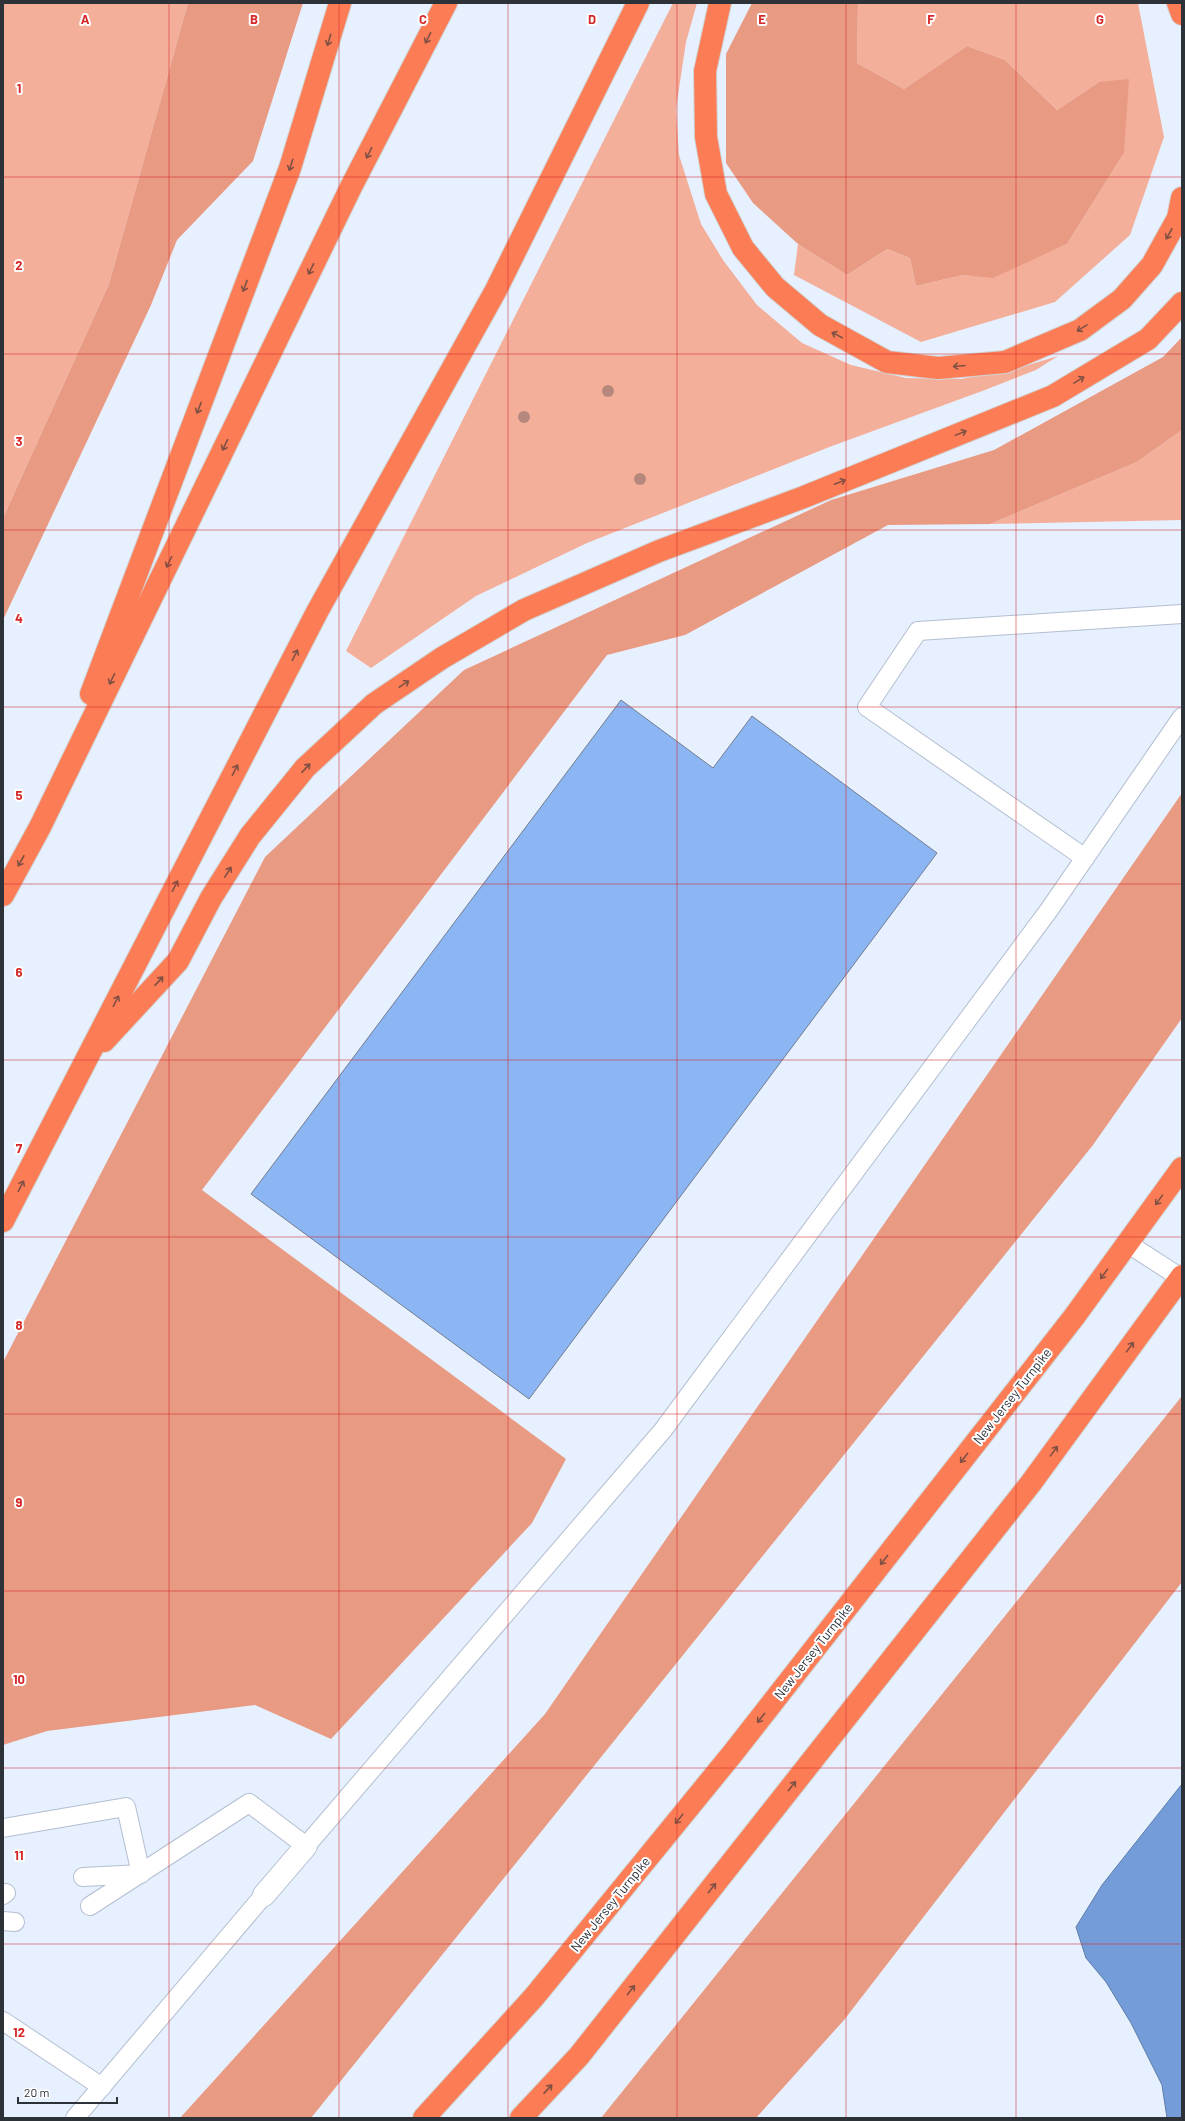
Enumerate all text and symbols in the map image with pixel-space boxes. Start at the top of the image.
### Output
text: A [81,11,90,27]
text: B [250,11,258,27]
text: C [419,11,427,27]
text: D [588,11,596,27]
text: E [758,11,766,27]
text: F [927,11,935,27]
text: G [1096,11,1104,27]
one-way arrow [424,31,432,43]
one-way arrow [325,34,332,47]
text: 1 [17,80,21,96]
one-way arrow [364,147,372,159]
one-way arrow [286,158,294,170]
one-way arrow [1164,228,1172,240]
text: 2 [15,257,23,273]
one-way arrow [307,263,314,275]
one-way arrow [240,280,248,292]
one-way arrow [1077,324,1088,332]
one-way arrow [831,330,843,338]
one-way arrow [953,363,966,370]
one-way arrow [1073,376,1085,384]
one-way arrow [194,401,202,413]
one-way arrow [954,429,966,437]
text: 3 [15,433,23,449]
one-way arrow [221,439,229,451]
one-way arrow [833,478,845,485]
one-way arrow [165,556,172,568]
text: 4 [15,610,23,626]
one-way arrow [291,649,299,661]
one-way arrow [108,673,115,685]
one-way arrow [398,680,409,688]
one-way arrow [301,763,310,773]
one-way arrow [232,765,239,777]
text: 5 [15,787,23,803]
one-way arrow [17,855,25,867]
one-way arrow [223,866,232,877]
one-way arrow [172,880,180,892]
text: 6 [16,964,23,980]
one-way arrow [155,976,164,986]
one-way arrow [112,996,120,1008]
text: 7 [16,1140,23,1156]
one-way arrow [18,1181,25,1193]
one-way arrow [1155,1194,1163,1205]
one-way arrow [1100,1269,1109,1280]
text: 8 [15,1317,23,1333]
one-way arrow [1126,1341,1135,1352]
street label: New Jersey Turnpike [970,1345,1055,1447]
one-way arrow [1050,1446,1058,1457]
one-way arrow [959,1452,968,1463]
text: 9 [16,1494,23,1510]
one-way arrow [879,1555,888,1566]
street label: New Jersey Turnpike [771,1600,856,1702]
text: 10 [13,1671,25,1687]
one-way arrow [756,1712,765,1723]
one-way arrow [788,1780,796,1791]
one-way arrow [675,1814,684,1825]
text: 11 [14,1847,24,1863]
street label: New Jersey Turnpike [567,1853,653,1955]
one-way arrow [707,1882,716,1893]
one-way arrow [627,1984,635,1995]
text: 12 [13,2024,25,2040]
scale bar [18,2079,117,2105]
text: 20 m [24,2085,50,2099]
one-way arrow [543,2085,552,2095]

